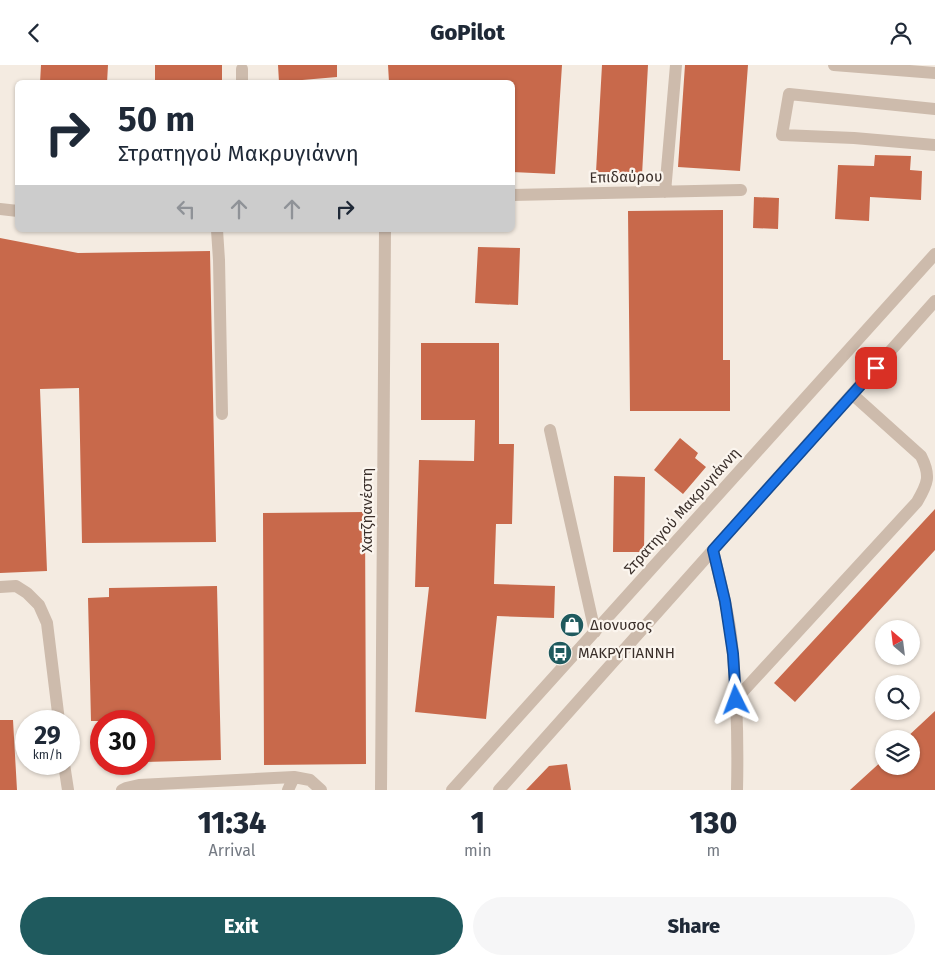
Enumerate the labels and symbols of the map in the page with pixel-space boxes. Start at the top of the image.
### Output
street label: Επιδαύρου [589,167,663,187]
pin [855,347,897,389]
street label: Στρατηγού Μακρυγιάννη [620,444,744,578]
street label: Χατζηανέστη [358,468,376,552]
shop icon: Διονυσος [559,612,585,638]
place label: Διονυσος [590,616,652,634]
north arrow [875,620,920,665]
bus stop icon: ΜΑΚΡΥΓΙΑΝΝΗ [547,640,573,666]
place label: ΜΑΚΡΥΓΙΑΝΝΗ [578,644,675,662]
position arrow [709,673,761,725]
speed limit sign: 30 [90,710,155,775]

